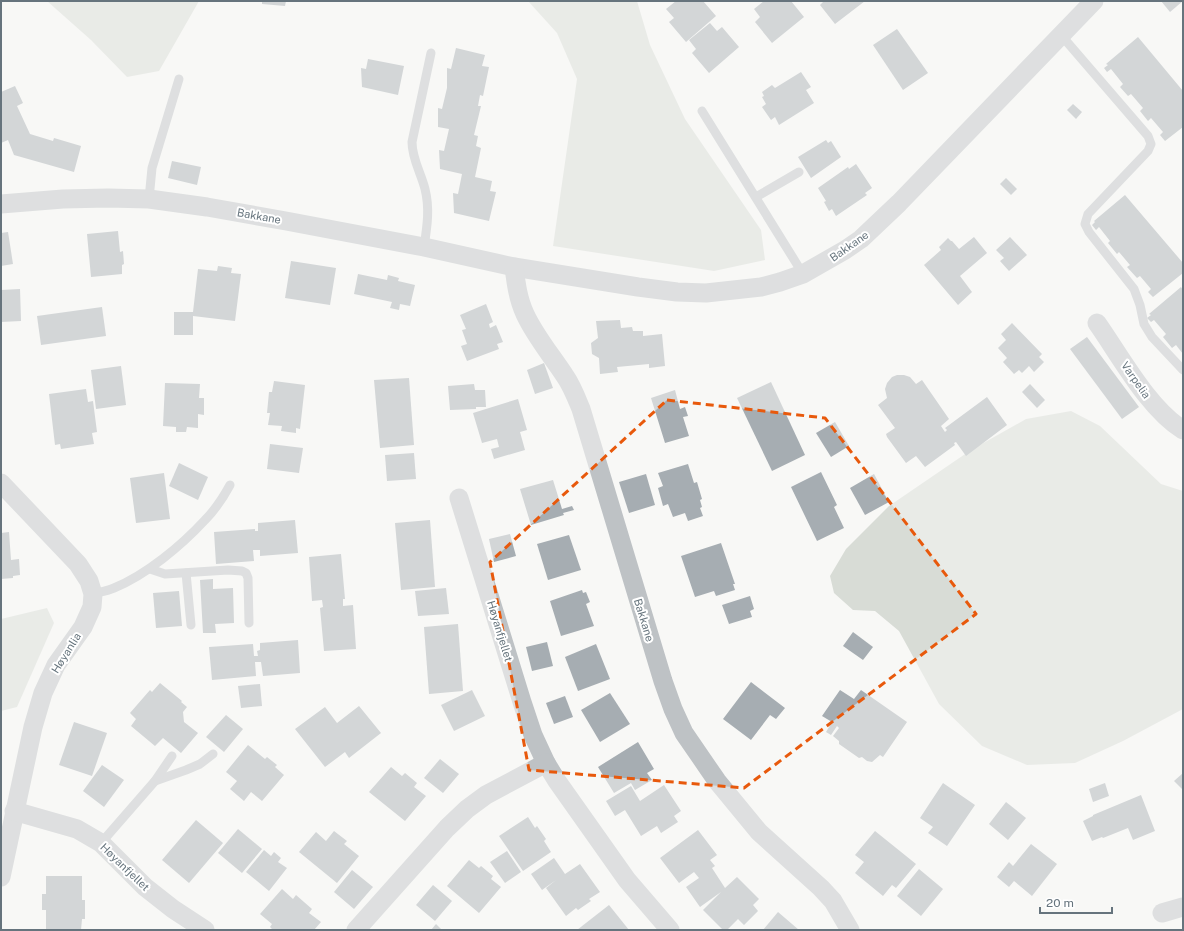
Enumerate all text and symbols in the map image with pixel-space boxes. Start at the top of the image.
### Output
street label: Bakkane [236,206,282,226]
street label: Bakkane [827,228,871,264]
street label: Varpelia [1119,359,1153,401]
street label: Bakkane [632,597,656,643]
street label: Høyanfjellet [485,599,515,663]
street label: Høyanlia [49,631,83,675]
street label: Høyanfjellet [98,841,152,893]
scale bar [1040,889,1112,915]
text: 20 m [1046,896,1074,910]

